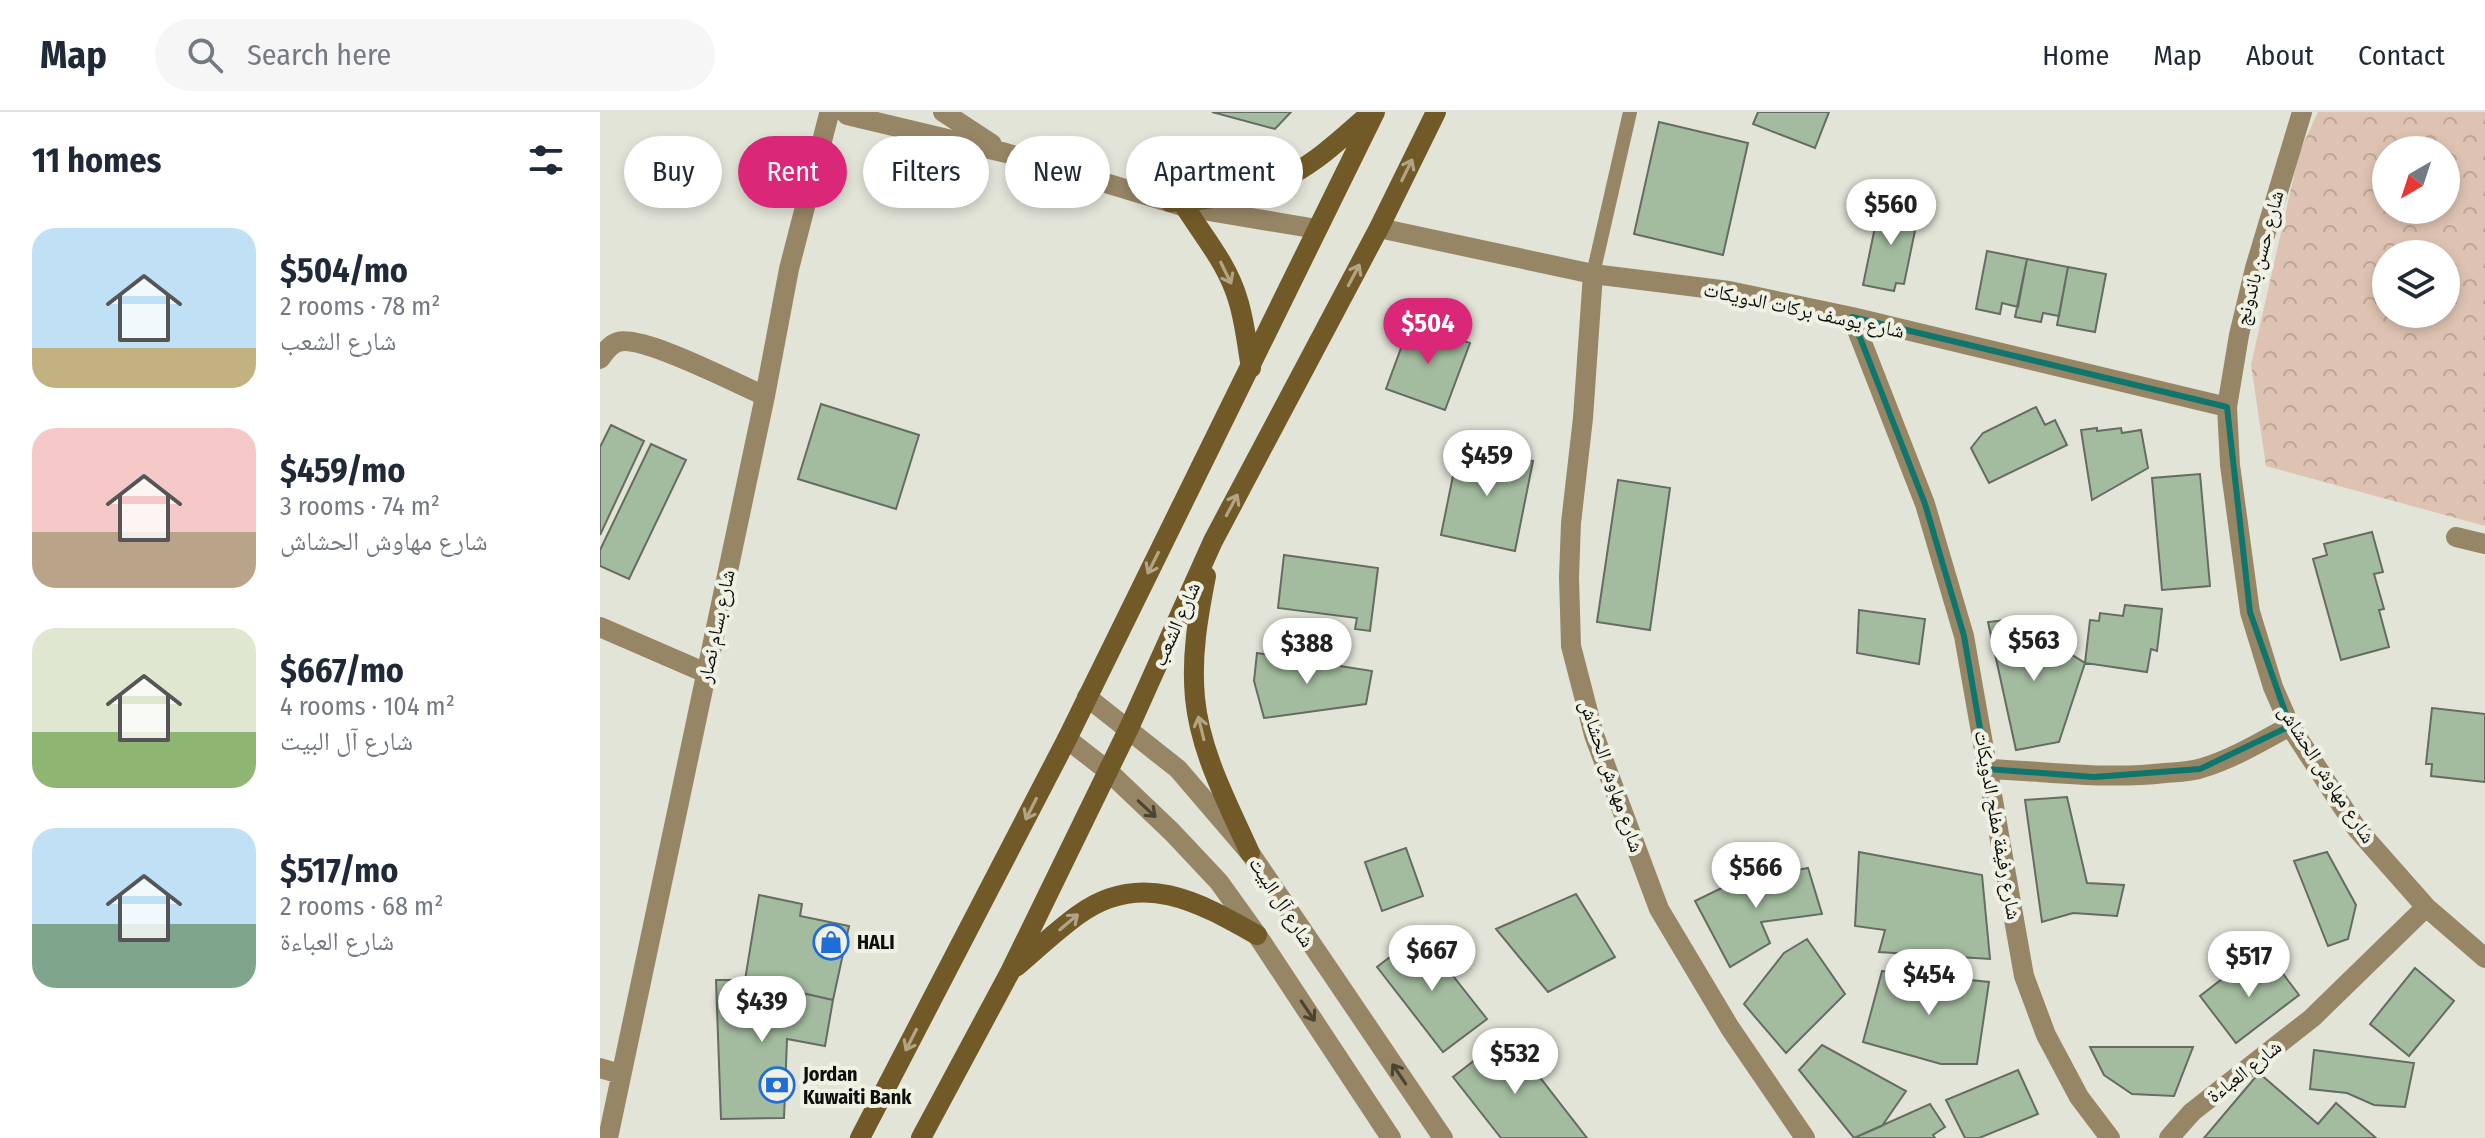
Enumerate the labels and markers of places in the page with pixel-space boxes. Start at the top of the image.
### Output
pin: $560 [1844,179,1938,247]
pin: $504 [1381,298,1475,366]
pin: $459 [1440,430,1534,498]
pin: $563 [1987,615,2081,683]
pin: $388 [1260,618,1354,686]
pin: $566 [1709,842,1803,910]
shop icon: HALI [812,923,850,961]
pin: $667 [1385,925,1479,993]
place label: HALI [857,930,895,954]
pin: $517 [2202,931,2296,999]
pin: $454 [1882,949,1976,1017]
pin: $439 [715,976,809,1044]
pin: $532 [1468,1028,1562,1096]
place label: Jordan Kuwaiti Bank [802,1062,912,1109]
bank icon: Jordan Kuwaiti Bank [758,1066,796,1104]

